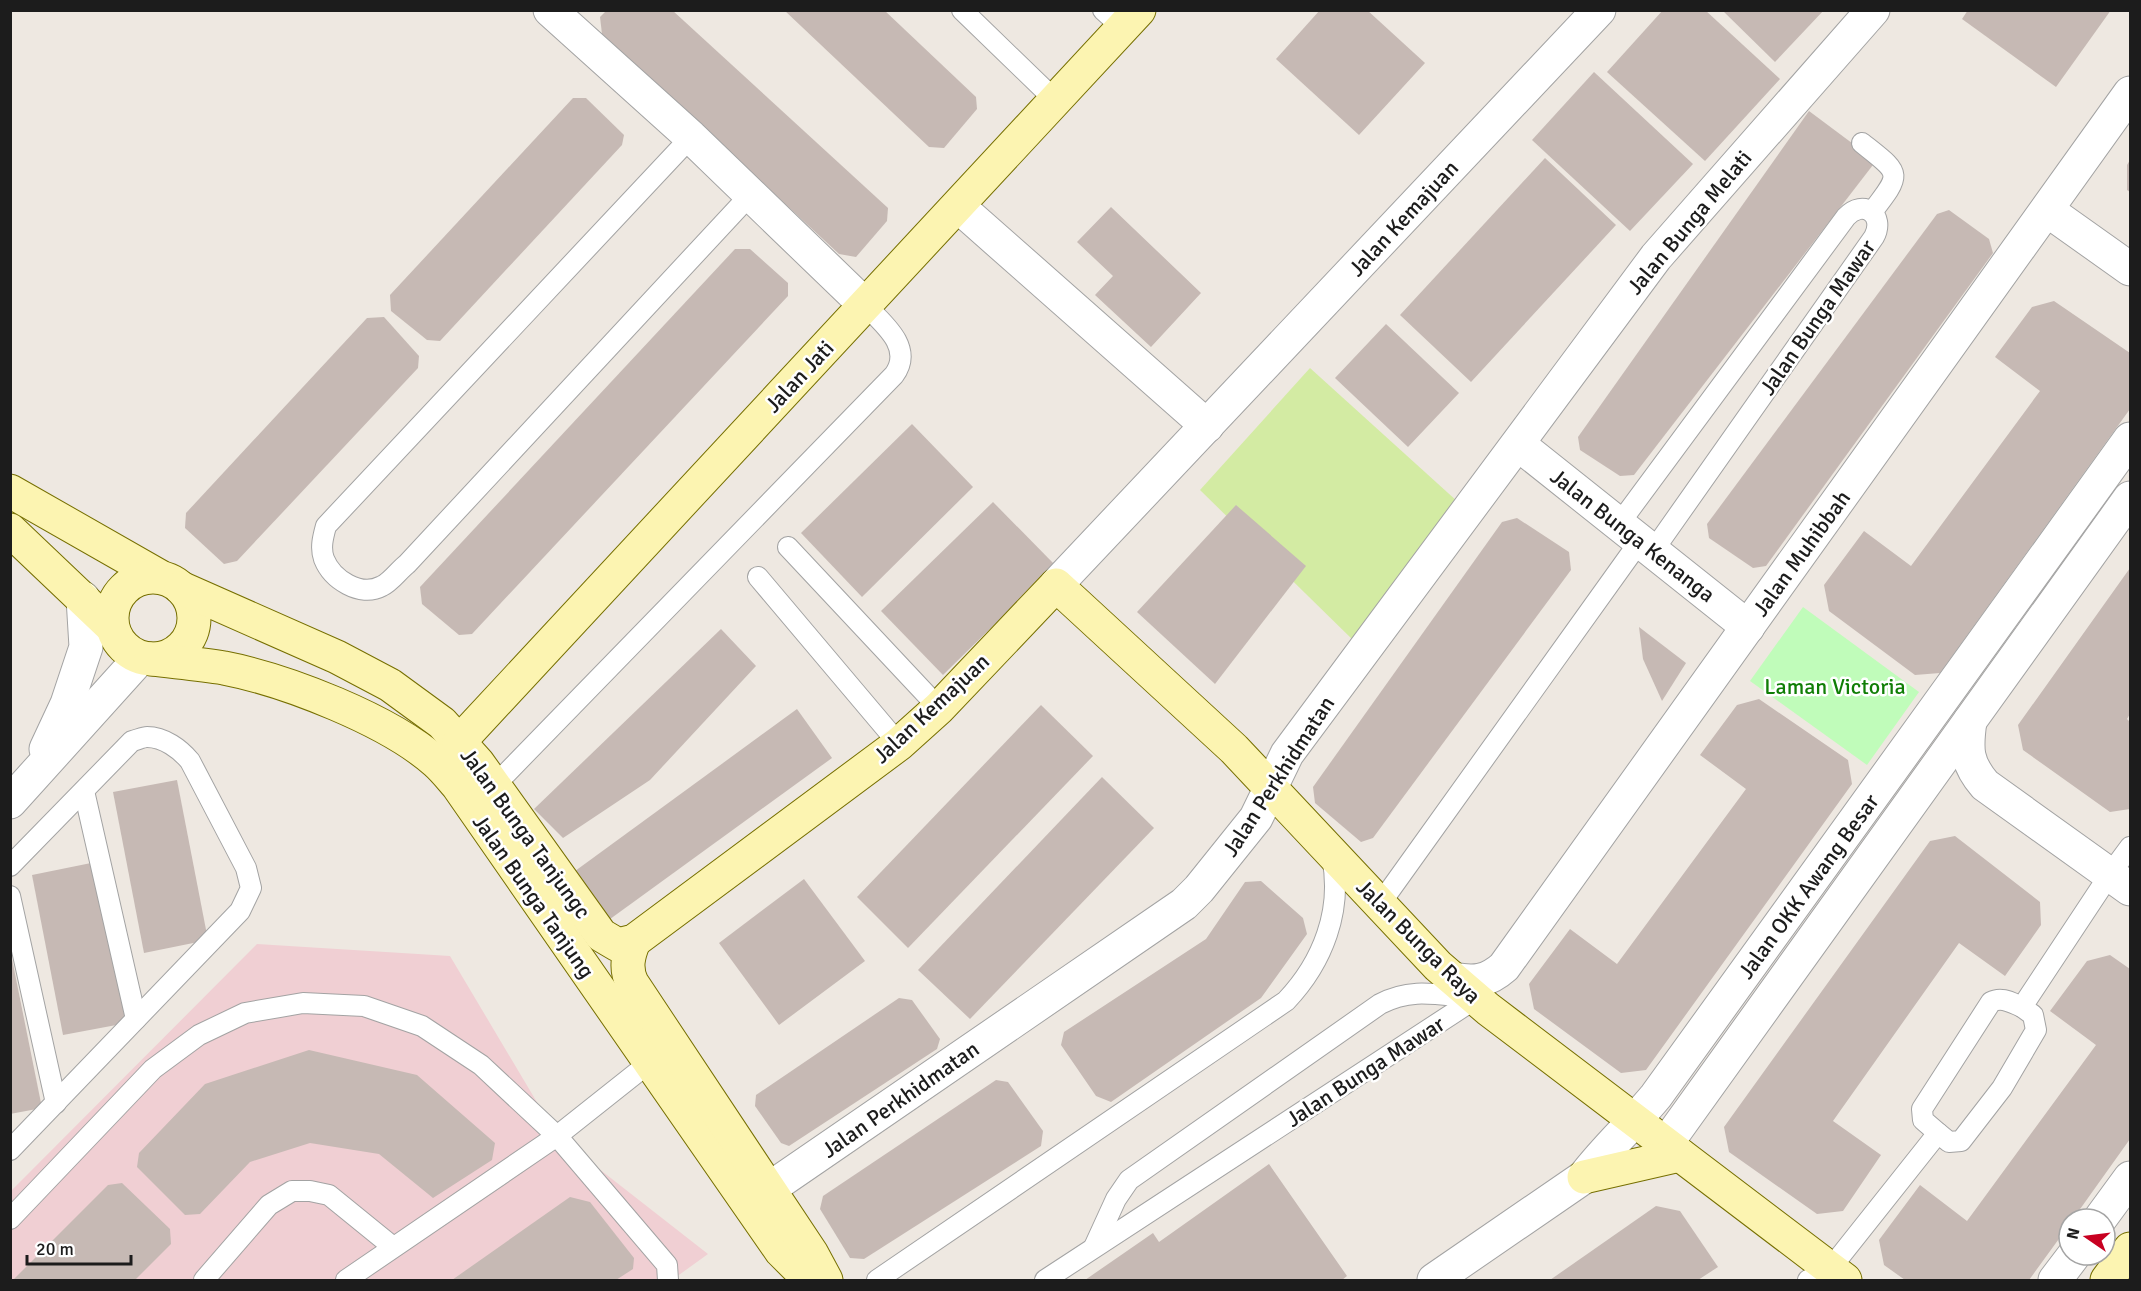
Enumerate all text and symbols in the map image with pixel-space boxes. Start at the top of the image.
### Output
street label: Jalan Bunga Melati [1621,145,1758,300]
street label: Jalan Kemajuan [1343,155,1464,282]
street label: Jalan Bunga Mawar [1754,234,1881,400]
street label: Jalan Jati [759,335,840,418]
street label: Jalan Bunga Kenanga [1545,463,1720,608]
street label: Jalan Muhibbah [1747,485,1856,622]
street label: Jalan Kemajuan [868,648,995,769]
park label: Laman Victoria [1764,673,1906,700]
street label: Jalan Perkhidmatan [1216,691,1340,862]
street label: Jalan Bunga Tanjungc [455,743,597,923]
street label: Jalan OKK Awang Besar [1732,789,1885,984]
street label: Jalan Bunga Tanjung [468,809,600,983]
street label: Jalan Bunga Raya [1351,873,1487,1009]
street label: Jalan Bunga Mawar [1281,1010,1450,1133]
street label: Jalan Perkhidmatan [816,1035,984,1164]
north arrow [2057,1207,2117,1267]
text: N [2062,1226,2084,1241]
scale bar [27,1228,130,1266]
text: 20 m [36,1238,74,1260]

